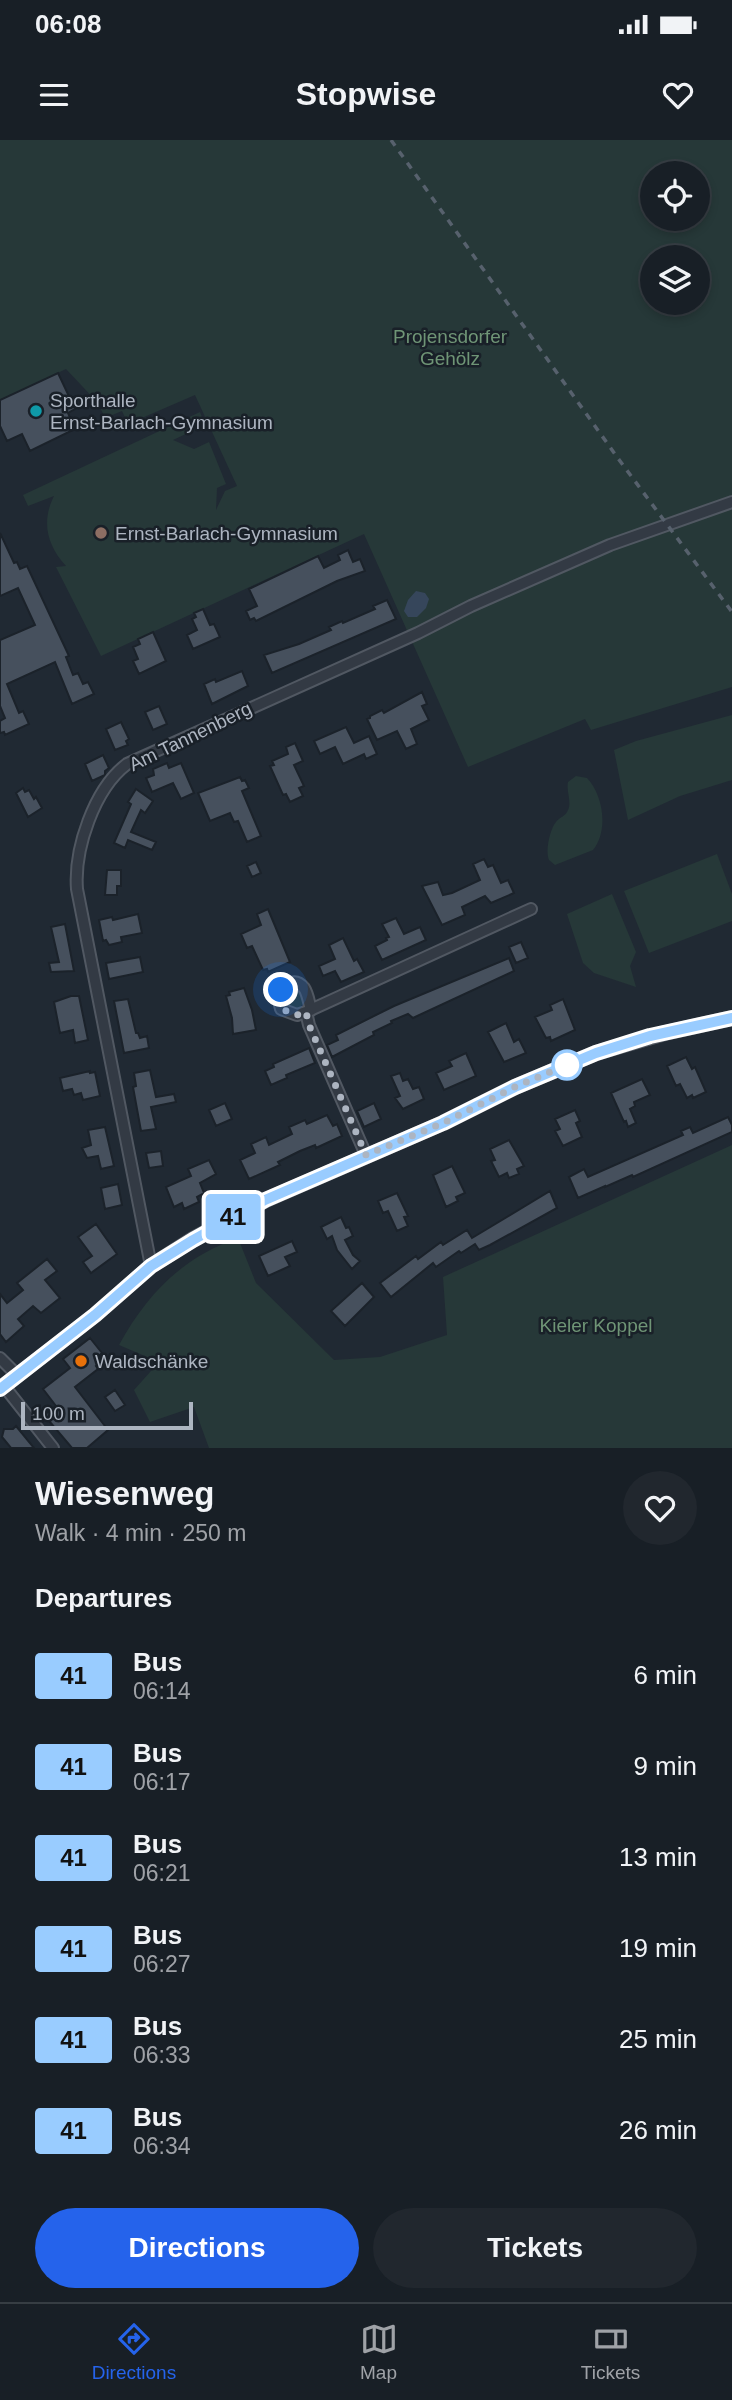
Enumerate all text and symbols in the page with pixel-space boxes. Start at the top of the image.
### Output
text: 06:08 [35,9,102,39]
icon: menu [35,76,73,114]
text: Stopwise [296,76,436,112]
icon: heart [659,76,697,114]
map controls [640,161,710,315]
button: locate [640,161,710,231]
button: layers [640,245,710,315]
park label: Projensdorfer Gehölz [393,326,508,369]
place label: Sporthalle Ernst-Barlach-Gymnasium [50,390,273,433]
marker: Sporthalle Ernst-Barlach-Gymnasium [28,403,44,419]
place label: Ernst-Barlach-Gymnasium [115,523,338,544]
marker: Ernst-Barlach-Gymnasium [93,525,109,541]
street label: Am Tannenberg [125,698,255,775]
your location [263,972,298,1007]
unlabelled marker [552,1050,582,1080]
line badge: 41 [202,1194,264,1240]
text: 41 [220,1203,246,1230]
park label: Kieler Koppel [539,1315,653,1336]
place label: Waldschänke [95,1351,208,1372]
marker: Waldschänke [73,1353,89,1369]
scale bar [21,1399,192,1431]
text: 100 m [32,1403,85,1424]
button: heart [623,1471,697,1545]
text: Wiesenweg [35,1475,214,1512]
text: Walk · 4 min · 250 m [35,1520,246,1546]
text: Departures [35,1583,172,1613]
text: Bus [133,1647,182,1677]
text: 6 min [633,1660,697,1690]
text: 41 [60,1662,87,1689]
text: 06:14 [133,1678,191,1704]
text: Bus [133,1738,182,1768]
text: 9 min [633,1751,697,1781]
text: 41 [60,1753,87,1780]
text: 06:17 [133,1769,191,1795]
text: Bus [133,1829,182,1859]
text: 13 min [619,1842,697,1872]
text: 41 [60,1844,87,1871]
text: 06:21 [133,1860,191,1886]
text: Bus [133,1920,182,1950]
text: 19 min [619,1933,697,1963]
text: 41 [60,1935,87,1962]
text: 06:27 [133,1951,191,1977]
text: Bus [133,2011,182,2041]
text: 25 min [619,2024,697,2054]
text: 41 [60,2026,87,2053]
text: 06:33 [133,2042,191,2068]
text: Bus [133,2102,182,2132]
text: 26 min [619,2115,697,2145]
text: 41 [60,2117,87,2144]
text: 06:34 [133,2133,191,2159]
button: Directions [35,2208,359,2288]
button: Tickets [373,2208,697,2288]
tab: Directions [92,2320,176,2384]
tab: Map [360,2320,398,2384]
tab: Tickets [581,2320,640,2384]

